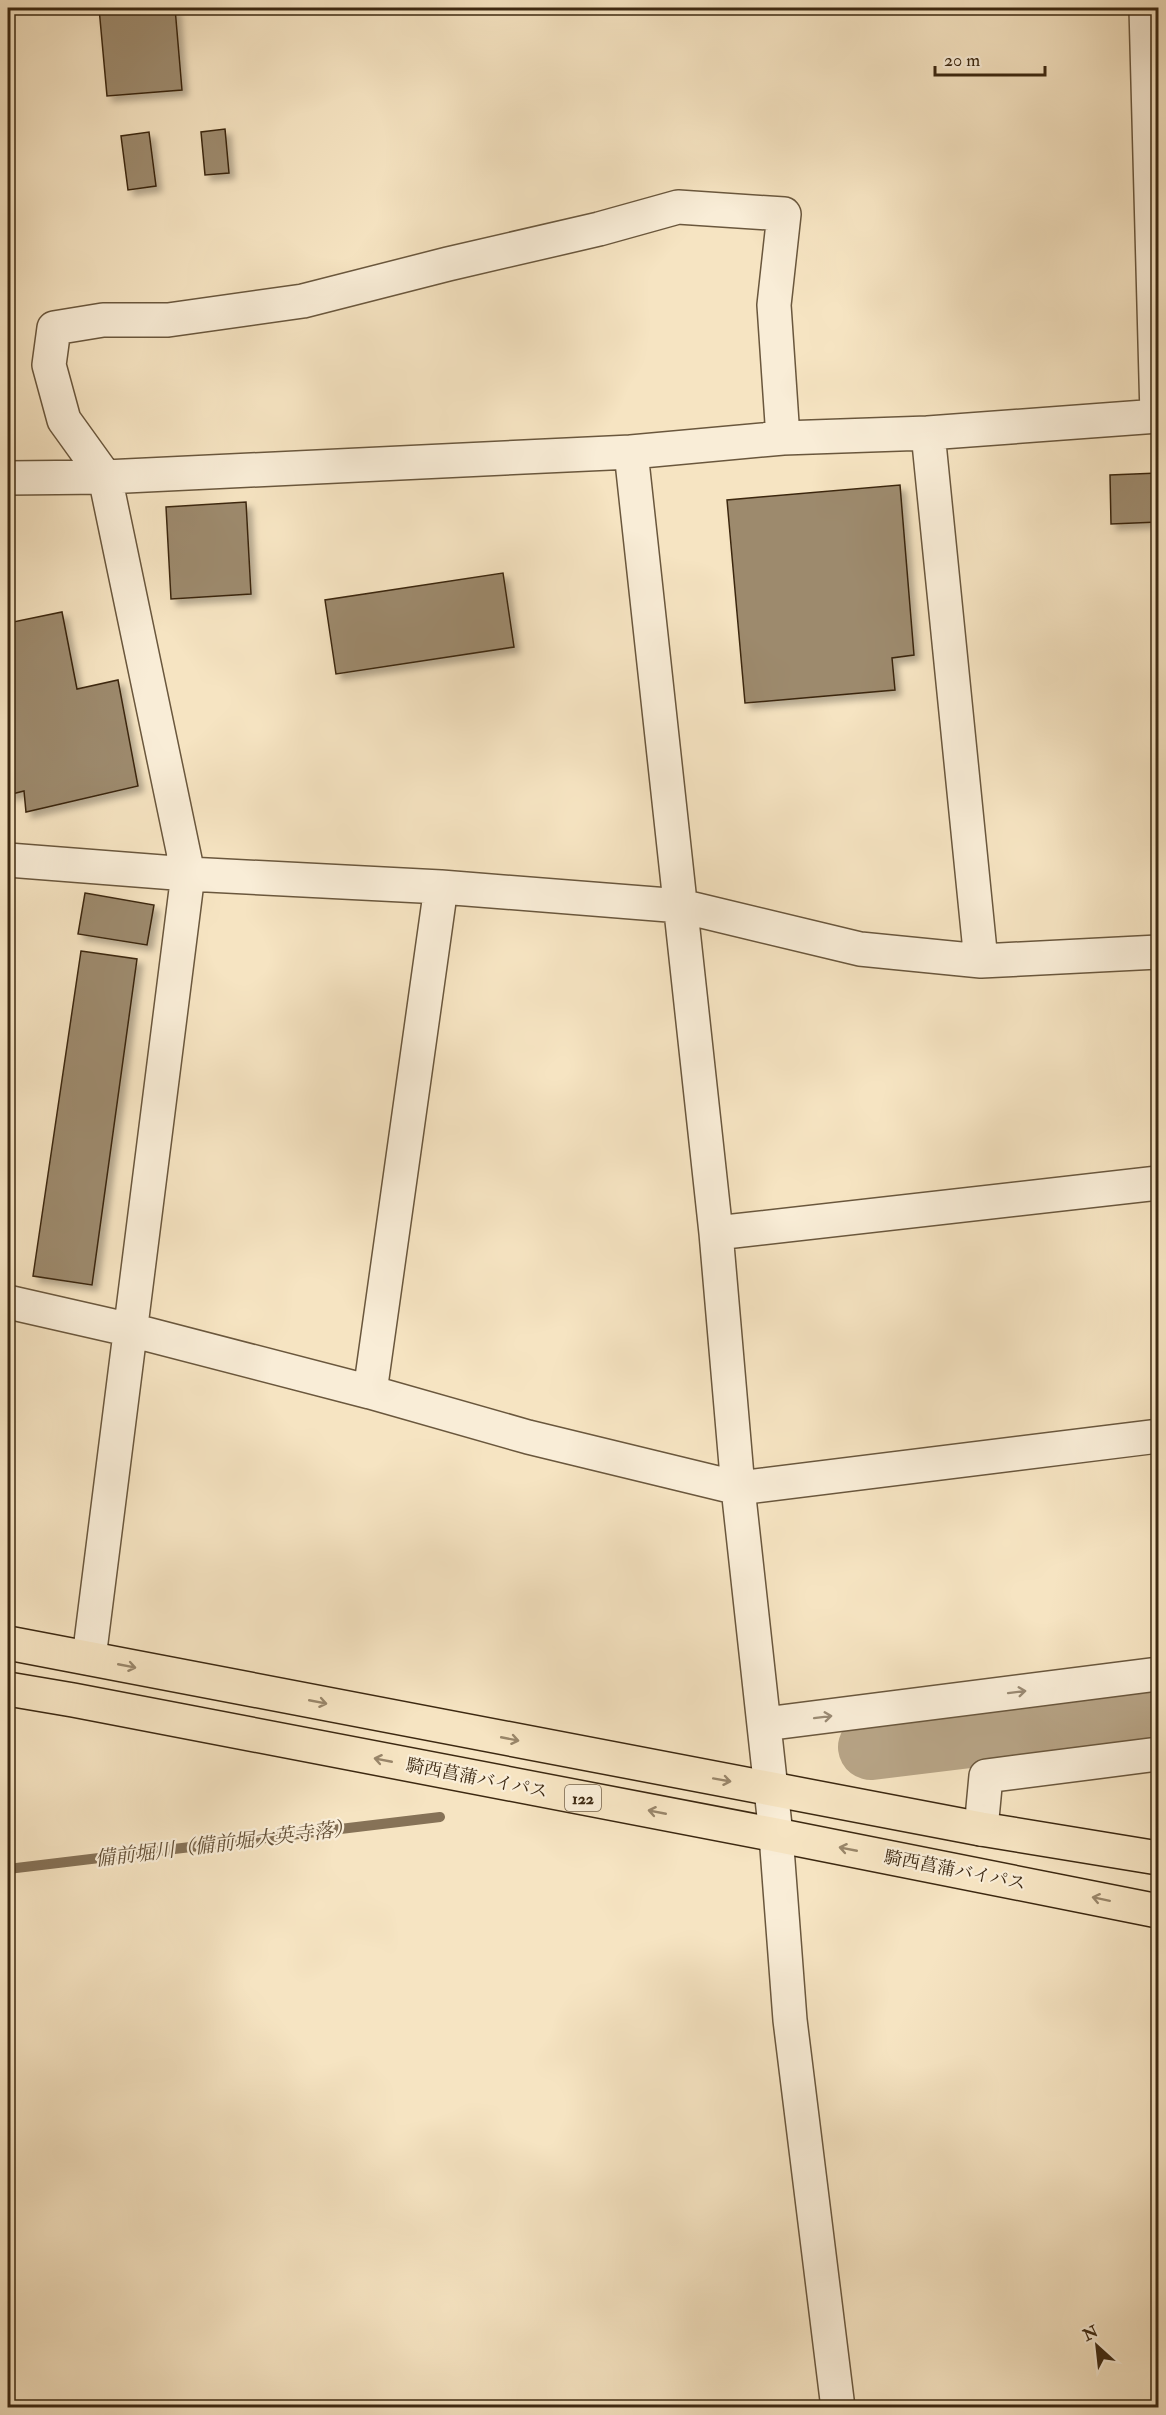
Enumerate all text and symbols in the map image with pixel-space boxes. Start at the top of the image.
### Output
scale bar [935,39,1044,77]
text: 20 m [944,49,980,72]
one-way arrow [117,1661,136,1672]
one-way arrow [1006,1687,1026,1698]
one-way arrow [308,1697,328,1708]
one-way arrow [813,1711,833,1722]
one-way arrow [500,1734,519,1745]
street label: 騎西菖蒲バイパス [404,1753,550,1803]
one-way arrow [373,1754,393,1765]
one-way arrow [712,1775,731,1786]
road number: 122 [565,1785,601,1811]
one-way arrow [647,1806,667,1817]
water label: 備前堀川（備前堀大英寺落） [94,1815,355,1872]
one-way arrow [839,1843,858,1854]
street label: 騎西菖蒲バイパス [882,1845,1028,1895]
one-way arrow [1092,1893,1111,1905]
north arrow [1067,2316,1127,2376]
text: N [1079,2321,1102,2346]

